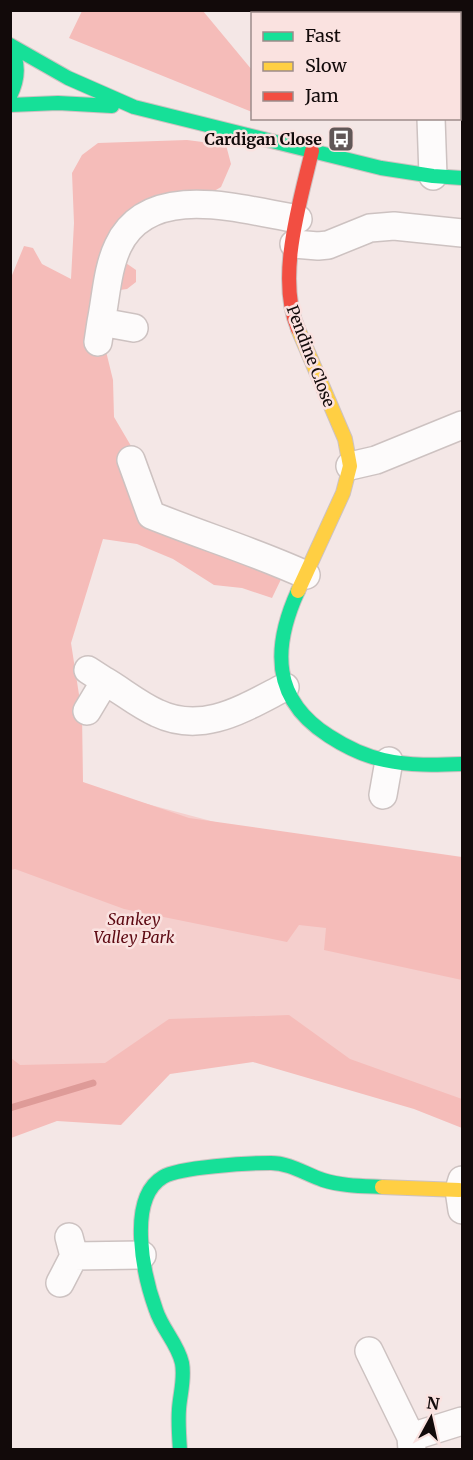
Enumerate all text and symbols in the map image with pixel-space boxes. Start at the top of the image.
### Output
legend [251,12,461,120]
text: Fast [305,24,341,47]
text: Slow [305,54,348,77]
text: Jam [304,84,339,107]
bus stop icon: Cardigan Close [326,124,356,154]
place label: Cardigan Close [205,129,322,149]
street label: Pendine Close [282,302,340,410]
park label: Sankey Valley Park [94,909,175,947]
north arrow [401,1388,461,1448]
text: N [425,1392,441,1414]

